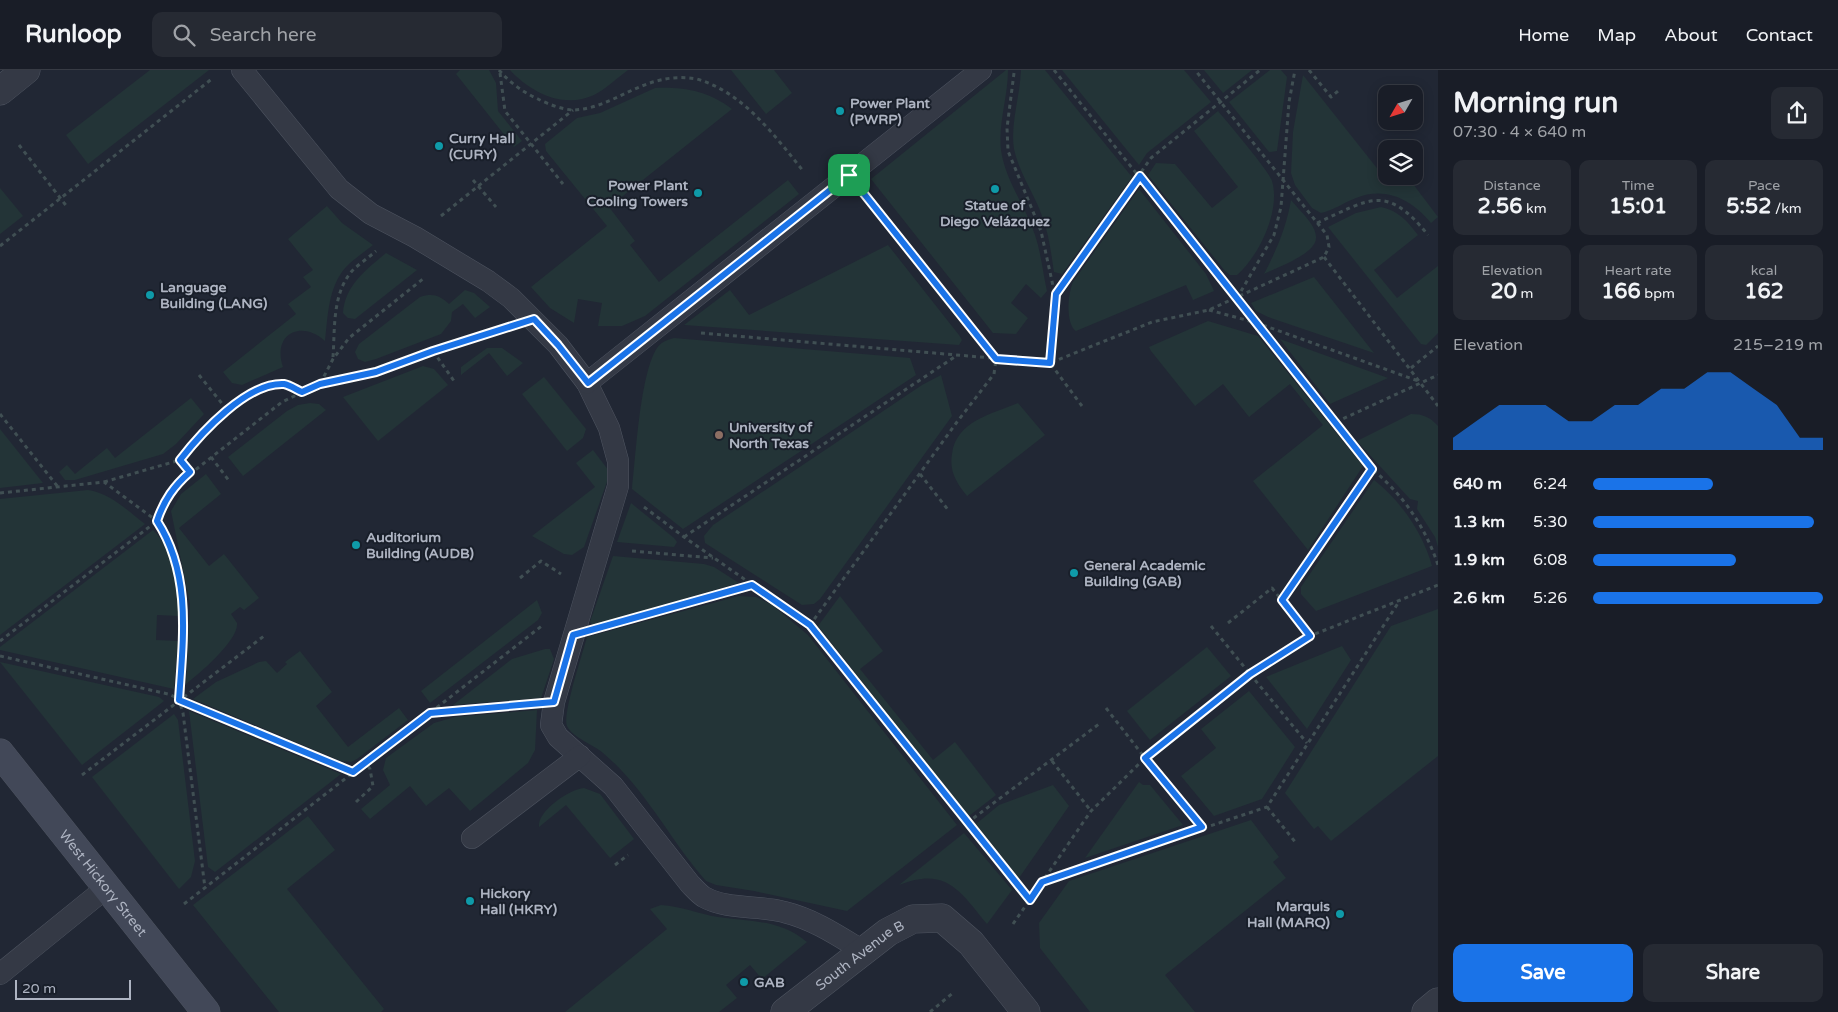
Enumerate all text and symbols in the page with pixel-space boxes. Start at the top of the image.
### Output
search box [152,12,502,57]
text: Runloop [25,20,122,49]
icon: search [170,21,198,49]
text: Search here [210,24,316,46]
text: Home [1518,24,1569,46]
text: Map [1597,24,1636,46]
text: About [1664,24,1718,46]
text: Contact [1746,24,1813,46]
north arrow [1378,85,1422,130]
map controls [1378,85,1423,185]
text: Morning run [1453,86,1618,120]
button: share [1771,87,1823,139]
place label: Power Plant (PWRP) [850,95,931,128]
marker: Power Plant (PWRP) [834,105,846,117]
text: 07:30 · 4 × 640 m [1453,122,1586,142]
place label: Curry Hall (CURY) [449,130,514,163]
marker: Curry Hall (CURY) [433,140,445,152]
button: layers [1378,140,1423,185]
pin [828,154,870,196]
icon: arrive [835,161,863,189]
place label: Power Plant Cooling Towers [586,177,689,210]
text: Distance [1483,177,1541,194]
text: Time [1622,177,1654,194]
text: Pace [1748,177,1780,194]
marker: Statue of Diego Velázquez [989,183,1001,195]
marker: Power Plant Cooling Towers [692,187,704,199]
text: 2.56 [1477,194,1522,219]
text: 15:01 [1609,194,1667,219]
text: 5:52 [1726,194,1771,219]
place label: Statue of Diego Velázquez [940,197,1050,230]
text: km [1522,200,1547,217]
text: /km [1771,200,1802,217]
text: Elevation [1481,262,1543,279]
text: Heart rate [1605,262,1671,279]
text: kcal [1751,262,1777,279]
place label: Language Building (LANG) [160,279,267,312]
text: 20 [1491,279,1517,304]
text: 166 [1601,279,1641,304]
text: 162 [1744,279,1784,304]
text: m [1517,285,1533,302]
text: bpm [1641,285,1675,302]
marker: Language Building (LANG) [144,289,156,301]
text: Elevation [1453,335,1523,355]
text: 215–219 m [1733,335,1823,355]
place label: University of North Texas [729,419,813,452]
marker: University of North Texas [713,429,725,441]
text: 640 m [1453,474,1502,494]
text: 6:24 [1533,474,1567,494]
text: 1.3 km [1453,512,1505,532]
text: 5:30 [1533,512,1567,532]
place label: Auditorium Building (AUDB) [366,529,474,562]
marker: Auditorium Building (AUDB) [350,539,362,551]
text: 1.9 km [1453,550,1505,570]
text: 6:08 [1533,550,1567,570]
place label: General Academic Building (GAB) [1084,557,1206,590]
marker: General Academic Building (GAB) [1068,567,1080,579]
text: 2.6 km [1453,588,1505,608]
text: 5:26 [1533,588,1567,608]
street label: West Hickory Street [56,826,151,940]
place label: Hickory Hall (HKRY) [480,885,557,918]
marker: Hickory Hall (HKRY) [464,895,476,907]
place label: Marquis Hall (MARQ) [1247,898,1330,931]
marker: Marquis Hall (MARQ) [1334,908,1346,920]
street label: South Avenue B [812,917,907,994]
button: Save [1453,944,1633,1002]
button: Share [1643,944,1823,1002]
place label: GAB [754,974,785,991]
marker: GAB [738,976,750,988]
scale bar [15,977,131,1000]
text: 20 m [22,980,56,997]

